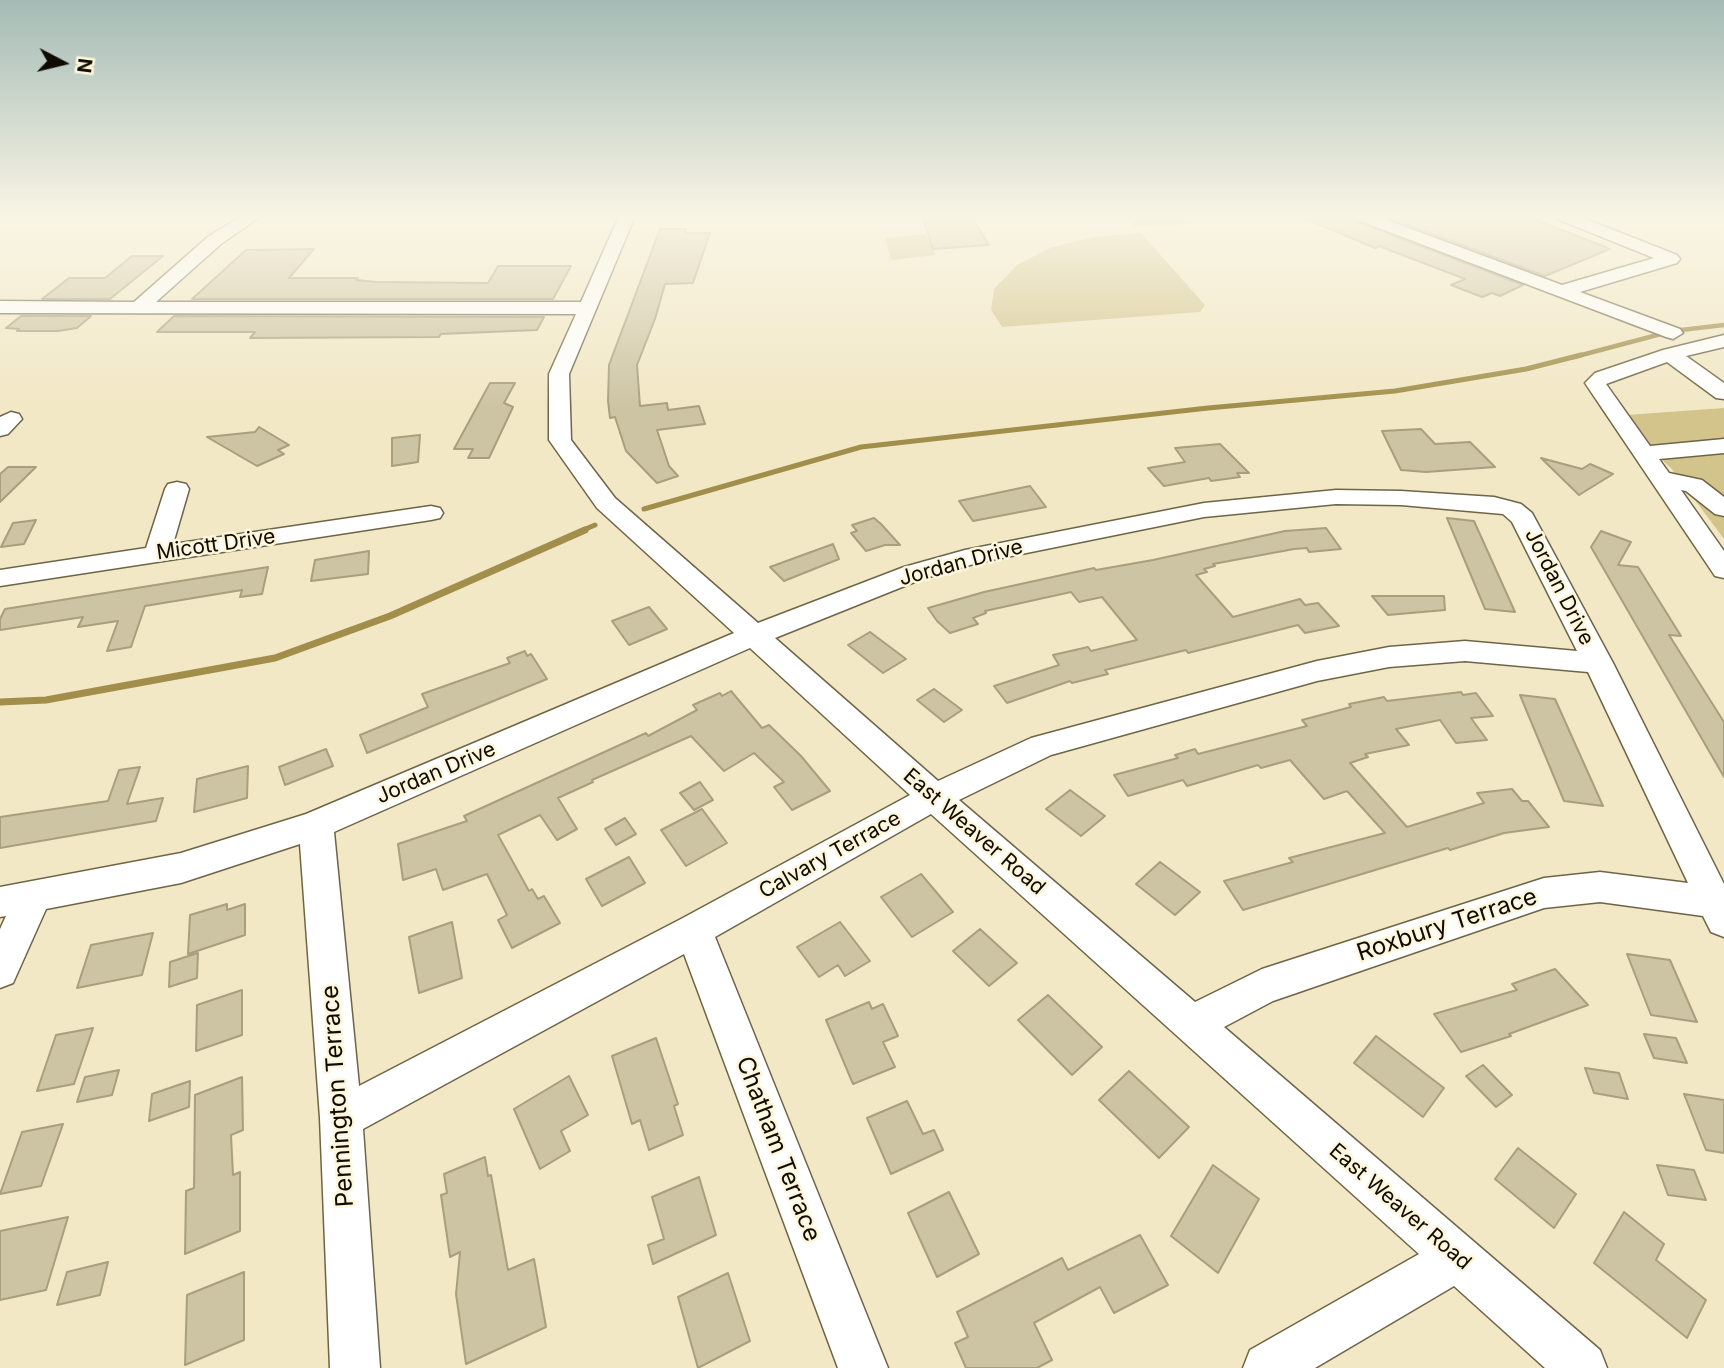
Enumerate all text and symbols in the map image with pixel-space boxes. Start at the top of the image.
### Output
north arrow [28,28,98,98]
text: N [72,57,97,74]
street label: Micott Drive [155,524,277,566]
street label: Jordan Drive [1519,525,1599,649]
street label: Jordan Drive [896,534,1026,592]
street label: Jordan Drive [373,737,499,809]
street label: East Weaver Road [898,763,1050,901]
street label: Calvary Terrace [755,806,905,904]
street label: Roxbury Terrace [1353,882,1541,968]
street label: Pennington Terrace [316,984,360,1208]
street label: Chatham Terrace [729,1052,827,1246]
street label: East Weaver Road [1324,1138,1476,1276]

